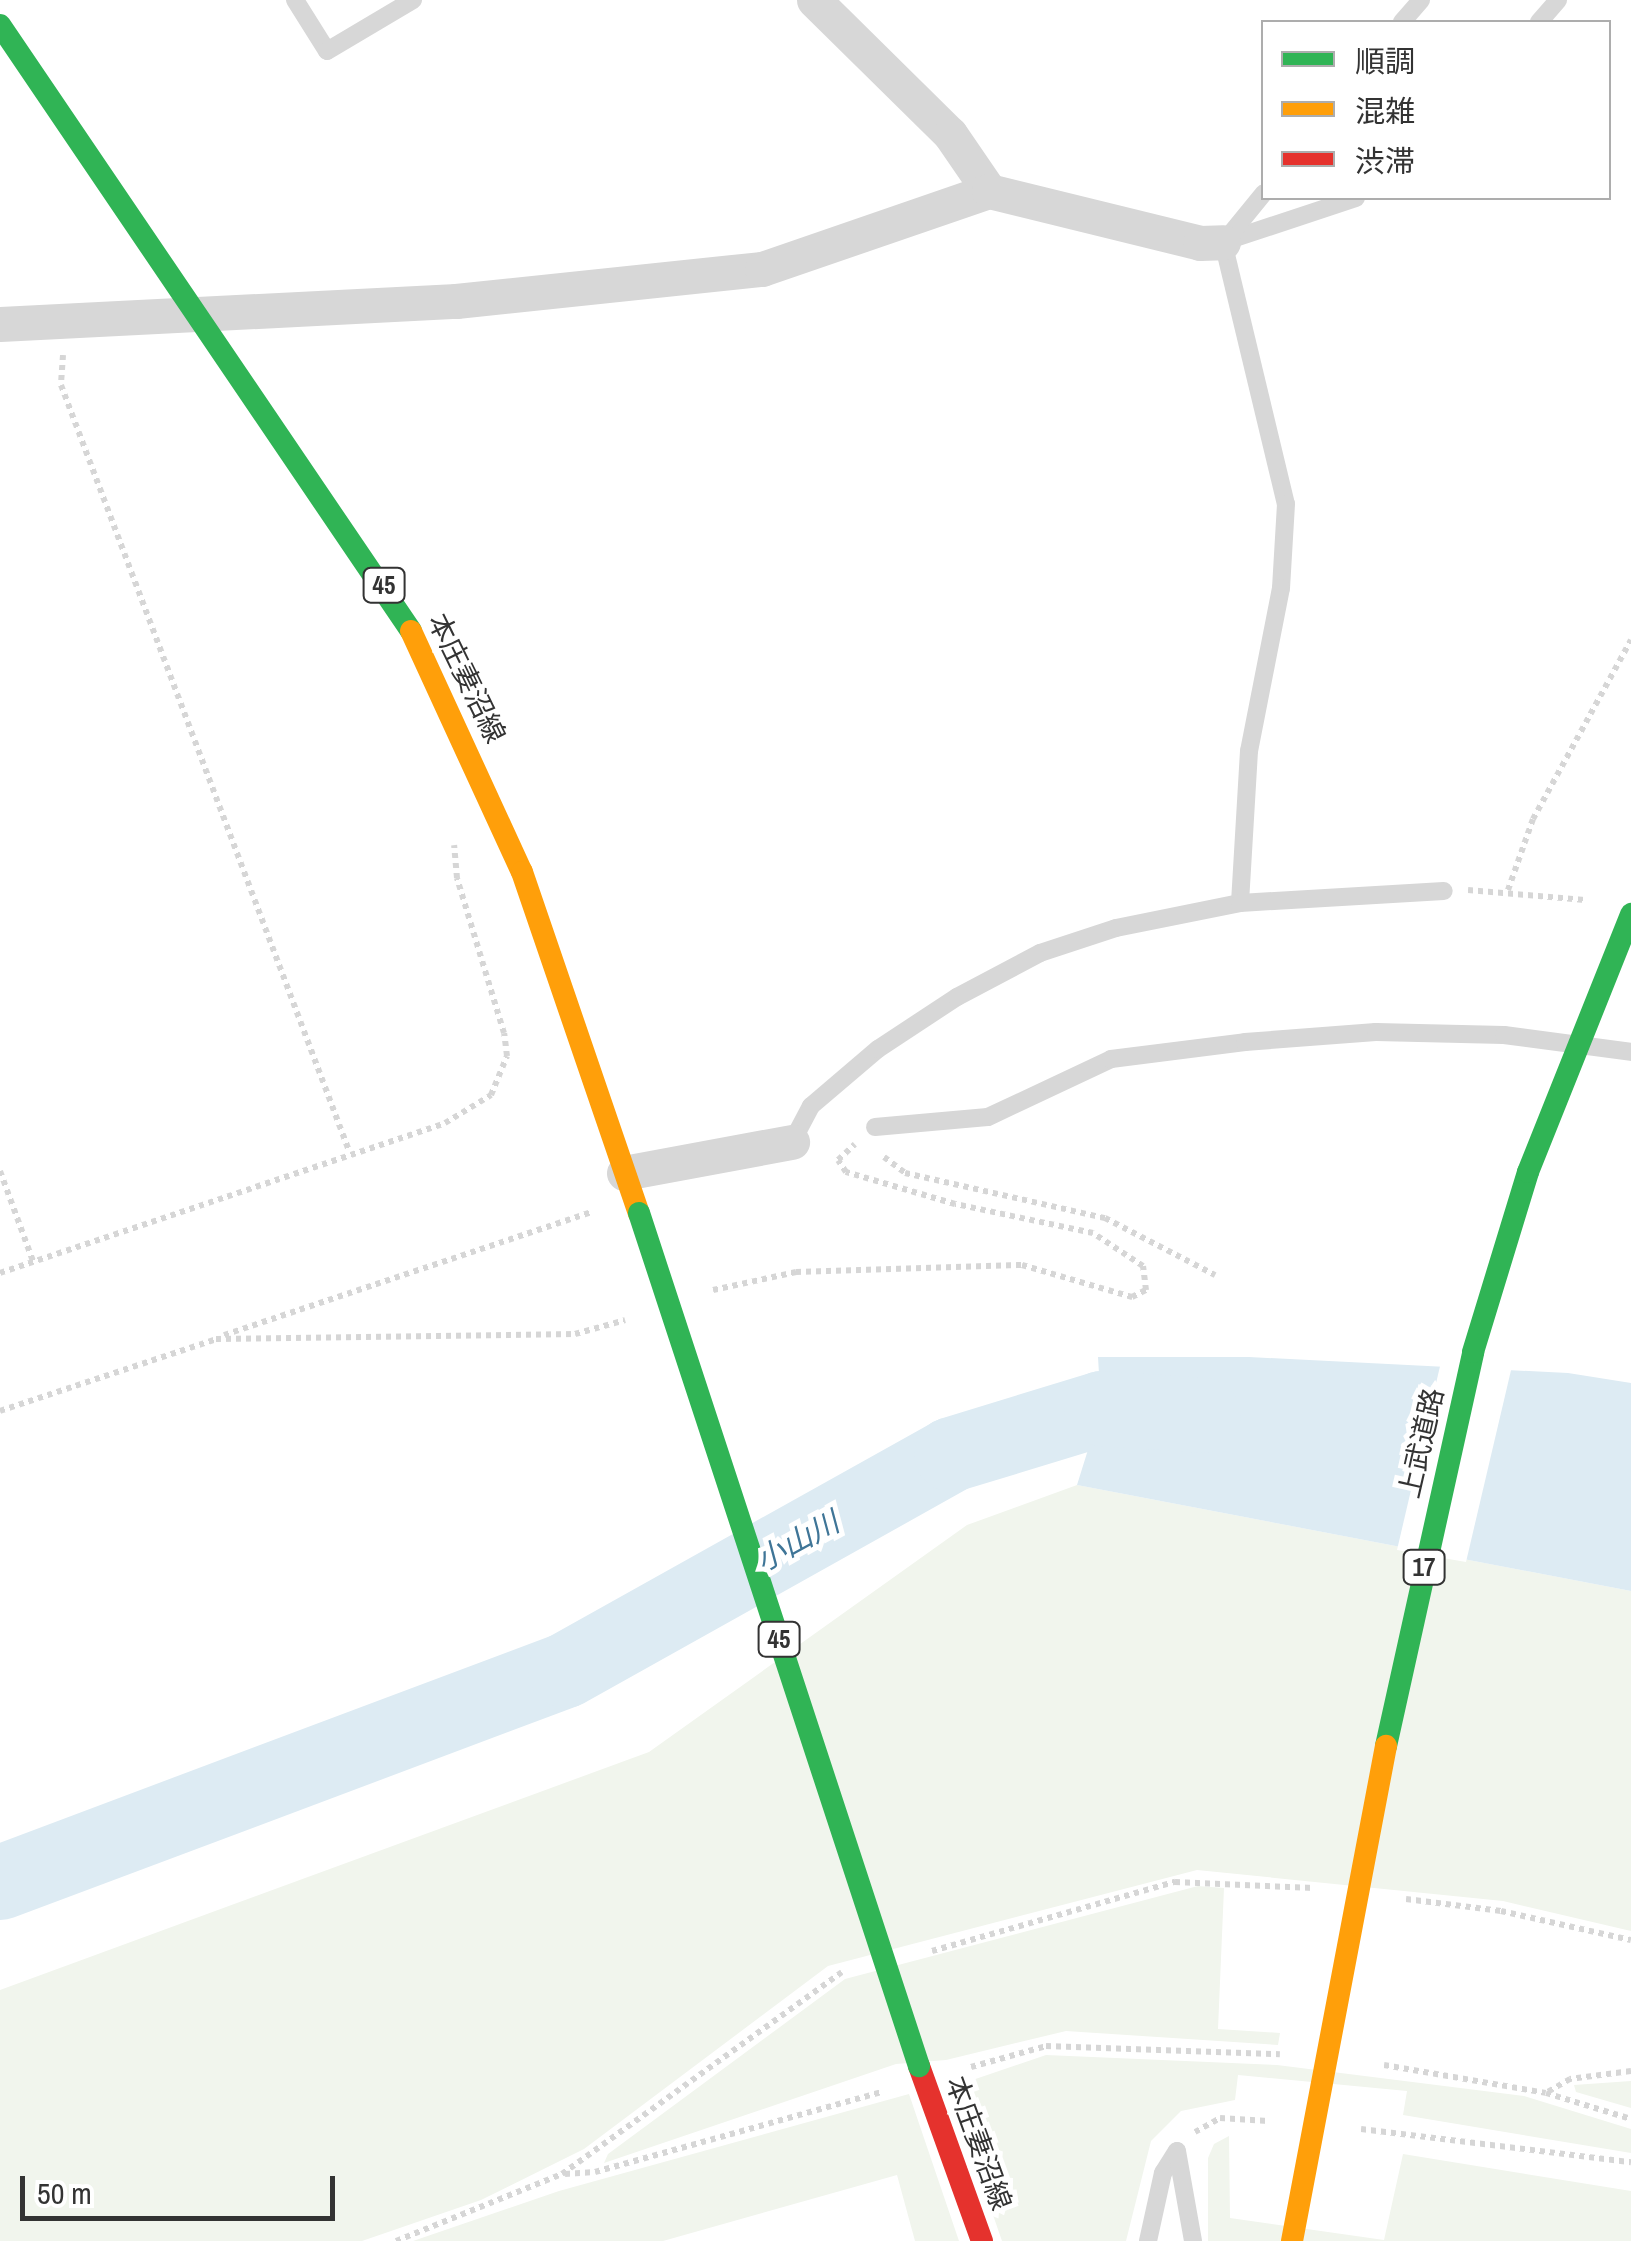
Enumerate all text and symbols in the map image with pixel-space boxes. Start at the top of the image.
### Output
legend [1261,20,1611,200]
text: 順調 [1355,41,1415,81]
text: 混雑 [1355,91,1415,131]
text: 渋滞 [1355,141,1415,181]
road number: 45 [362,565,406,605]
street label: 本庄妻沼線 [421,608,513,748]
street label: 上武道路 [1392,1385,1450,1501]
water label: 小山川 [749,1503,845,1579]
road number: 17 [1402,1547,1446,1587]
road number: 45 [756,1619,802,1659]
street label: 本庄妻沼線 [939,2071,1019,2215]
scale bar [25,2156,340,2218]
text: 50 m [37,2173,92,2213]

